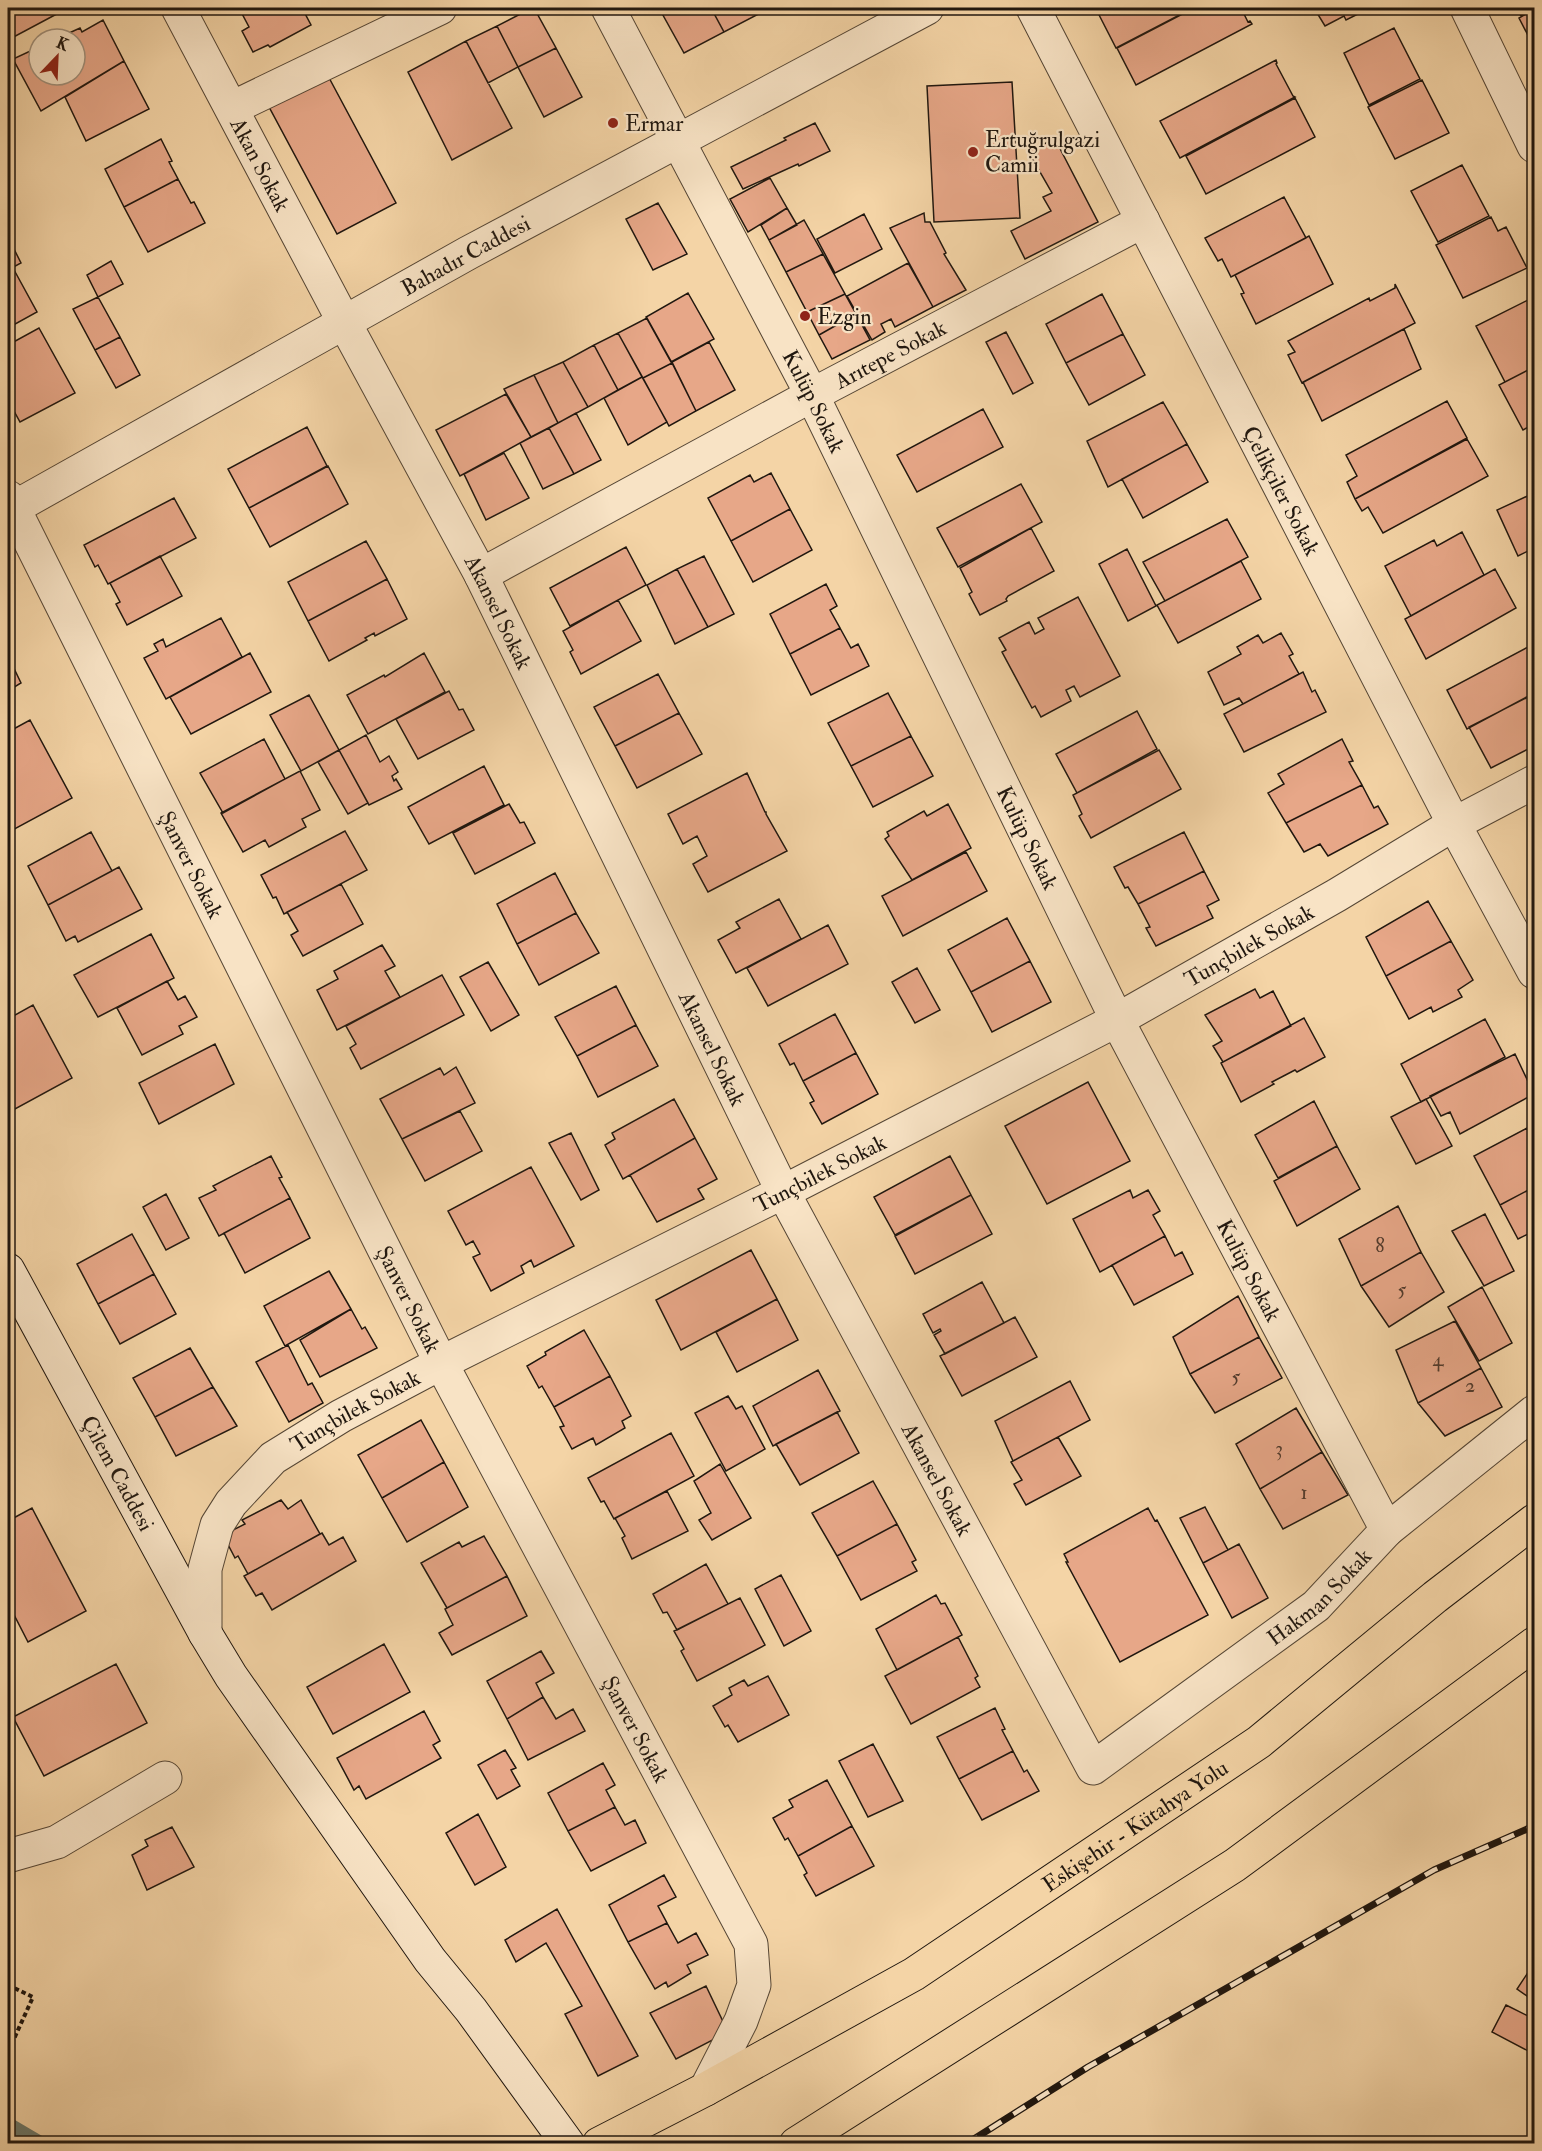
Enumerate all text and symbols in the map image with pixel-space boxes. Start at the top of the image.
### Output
north arrow [27,27,87,87]
text: K [53,33,72,56]
place label: Ermar [625,110,684,138]
street label: Akan Sokak [223,112,296,217]
marker: Ermar [606,116,620,130]
place label: Ertuğrulgazi Camii [985,126,1100,179]
marker: Ertuğrulgazi Camii [966,145,980,159]
street label: Bahadır Caddesi [396,209,535,303]
place label: Ezgin [817,303,872,331]
marker: Ezgin [798,309,812,323]
street label: Arıtepe Sokak [829,314,951,396]
street label: Kulüp Sokak [776,345,851,458]
street label: Çelikçiler Sokak [1236,421,1326,561]
street label: Akansel Sokak [457,549,538,675]
street label: Kulüp Sokak [990,782,1064,895]
street label: Şanver Sokak [152,807,230,924]
street label: Tunçbilek Sokak [1179,898,1320,994]
street label: Akansel Sokak [671,986,752,1111]
street label: Tunçbilek Sokak [749,1128,891,1219]
street label: Kulüp Sokak [1210,1215,1287,1327]
house number: 8 [1375,1233,1385,1258]
street label: Şanver Sokak [370,1241,447,1358]
house number: 5 [1398,1277,1407,1302]
house number: 4 [1433,1347,1445,1372]
street label: Tunçbilek Sokak [285,1363,426,1459]
house number: 5 [1232,1364,1241,1389]
house number: 2 [1465,1373,1475,1398]
street label: Çilem Caddesi [75,1411,160,1536]
street label: Akansel Sokak [894,1417,979,1542]
house number: 3 [1275,1436,1283,1461]
house number: 1 [1300,1480,1308,1505]
street label: Hakman Sokak [1262,1542,1378,1652]
street label: Şanver Sokak [596,1671,675,1788]
street label: Eskişehir - Kütahya Yolu [1037,1754,1234,1899]

